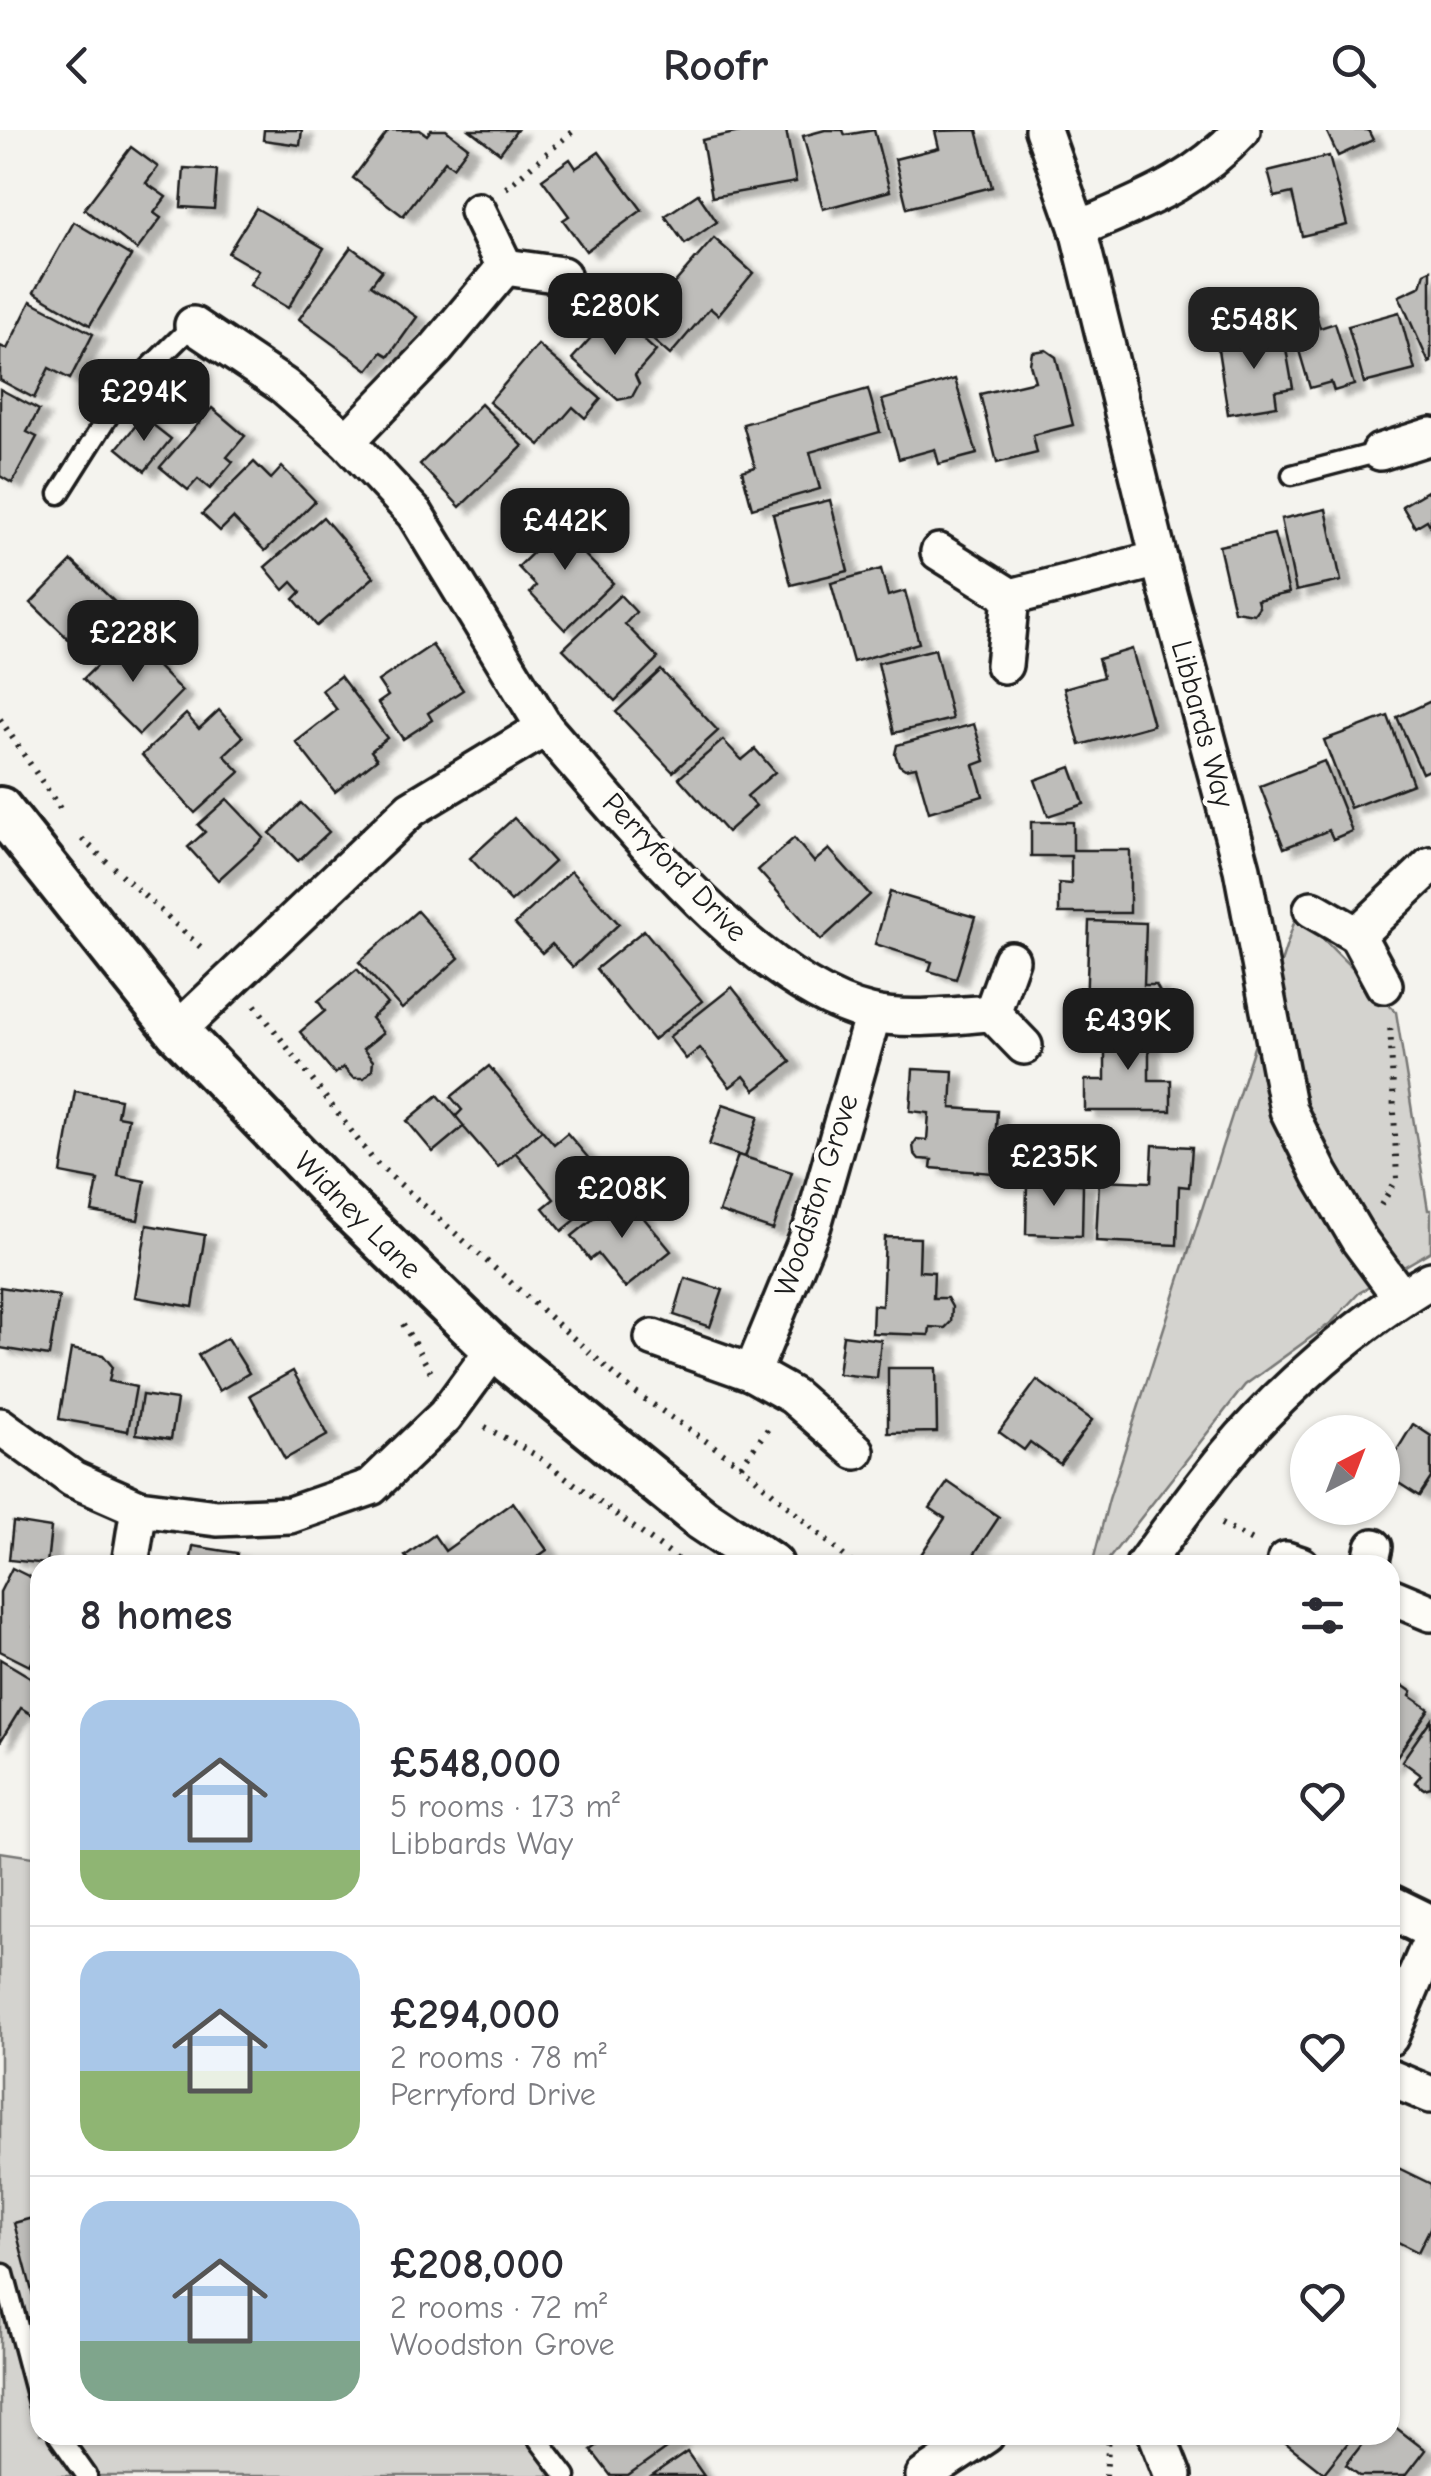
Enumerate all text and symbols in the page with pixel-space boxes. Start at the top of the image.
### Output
icon: back [50,38,105,93]
icon: search [1326,38,1381,93]
text: Roofr [663,39,768,91]
pin: £280K [545,273,685,358]
text: £280K [570,287,660,324]
pin: £548K [1184,287,1324,372]
text: £548K [1210,301,1298,338]
pin: £294K [74,359,214,444]
text: £294K [101,373,187,410]
pin: £442K [495,488,635,573]
text: £442K [522,502,608,539]
pin: £228K [63,600,203,685]
text: £228K [89,614,177,651]
street label: Libbards Way [1163,637,1242,812]
street label: Perryford Drive [595,786,754,949]
pin: £439K [1058,988,1198,1073]
text: £439K [1085,1002,1171,1039]
street label: Woodston Grove [767,1090,866,1301]
pin: £235K [984,1124,1124,1209]
text: £235K [1010,1138,1098,1175]
street label: Widney Lane [287,1145,428,1286]
pin: £208K [552,1156,692,1241]
text: £208K [577,1170,667,1207]
north arrow [1290,1415,1400,1525]
map controls [1290,1415,1400,1525]
icon: filters [1295,1588,1350,1643]
text: 8 homes [80,1591,232,1640]
text: £548,000 [390,1739,561,1788]
icon: home [160,1740,280,1860]
icon: heart [1295,1773,1350,1828]
text: 5 rooms · 173 m² [390,1788,620,1825]
text: Libbards Way [390,1825,573,1862]
text: £294,000 [390,1990,560,2039]
icon: home [160,1991,280,2111]
icon: heart [1295,2024,1350,2079]
text: 2 rooms · 78 m² [390,2039,607,2076]
text: Perryford Drive [390,2076,596,2113]
text: £208,000 [390,2240,564,2289]
icon: home [160,2241,280,2361]
icon: heart [1295,2274,1350,2329]
text: 2 rooms · 72 m² [390,2289,607,2326]
text: Woodston Grove [390,2326,615,2363]

